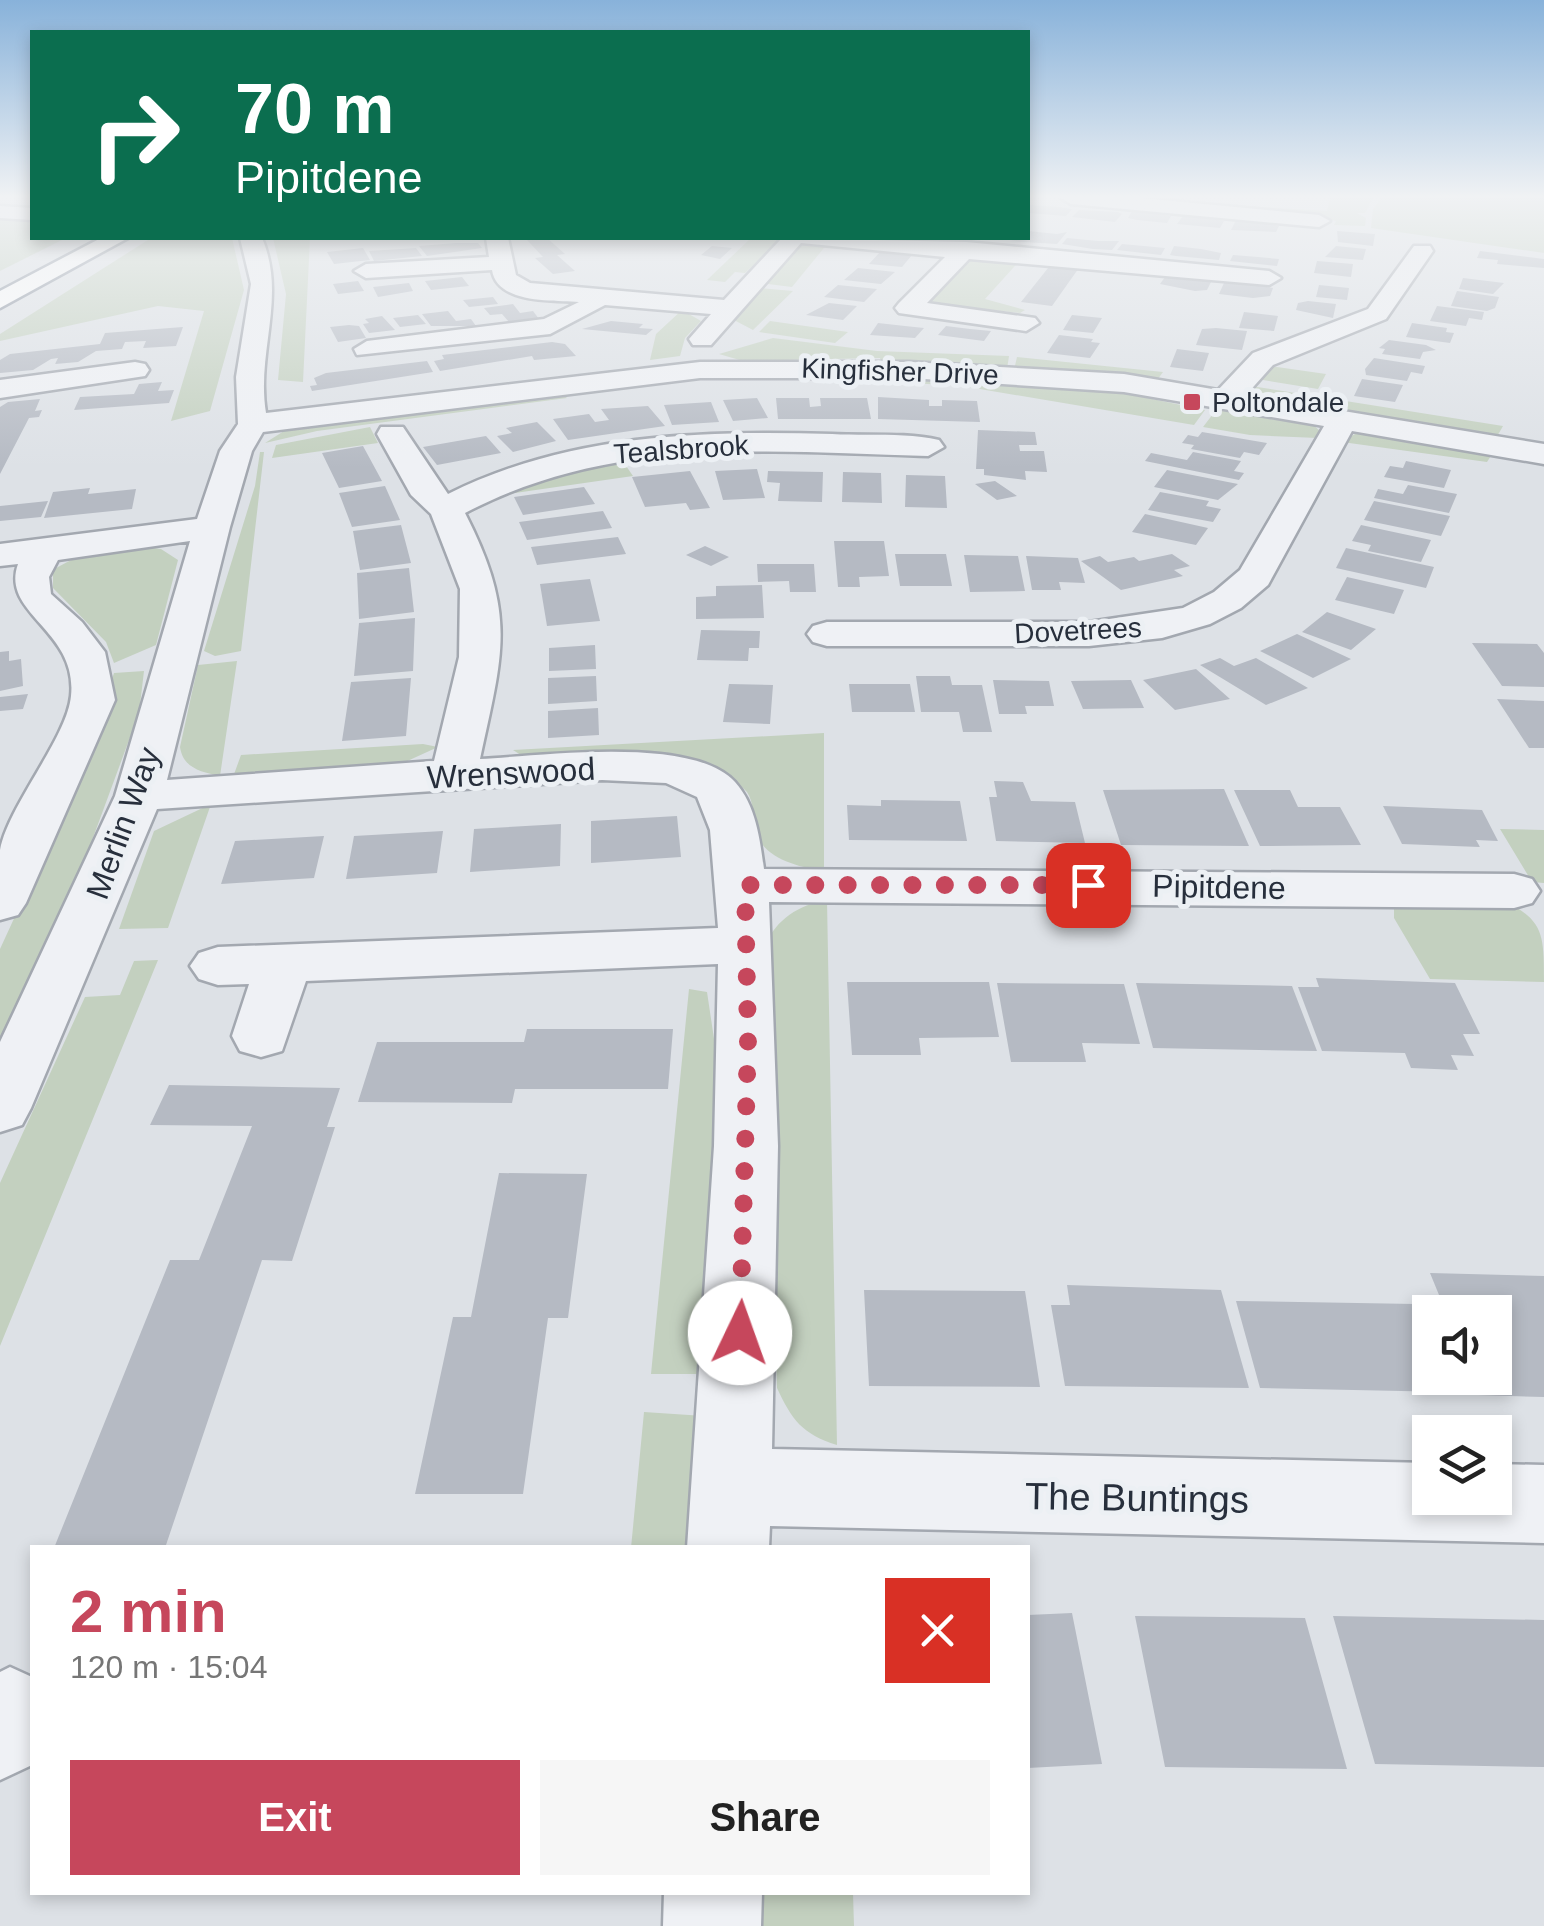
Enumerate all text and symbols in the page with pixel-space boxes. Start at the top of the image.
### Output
icon: right [70,70,200,200]
text: 70 m [235,70,395,148]
text: Pipitdene [235,152,423,203]
street label: Kingfisher Drive [801,353,999,390]
place label: Poltondale [1212,387,1344,418]
marker: Poltondale [1181,391,1203,413]
street label: Tealsbrook [612,429,751,470]
street label: Dovetrees [1013,612,1143,649]
street label: Merlin Way [79,742,167,904]
street label: Wrenswood [426,751,596,795]
pin [1046,843,1131,928]
icon: arrive [1061,858,1116,913]
street label: Pipitdene [1152,868,1286,906]
position arrow [688,1281,792,1385]
map controls [1412,1295,1512,1515]
button: sound [1412,1295,1512,1395]
button: layers [1412,1415,1512,1515]
street label: The Buntings [1025,1475,1249,1521]
text: 2 min [70,1578,227,1645]
button: close [885,1578,990,1683]
text: 120 m · 15:04 [70,1649,267,1685]
button: Exit [70,1760,520,1875]
button: Share [540,1760,990,1875]

